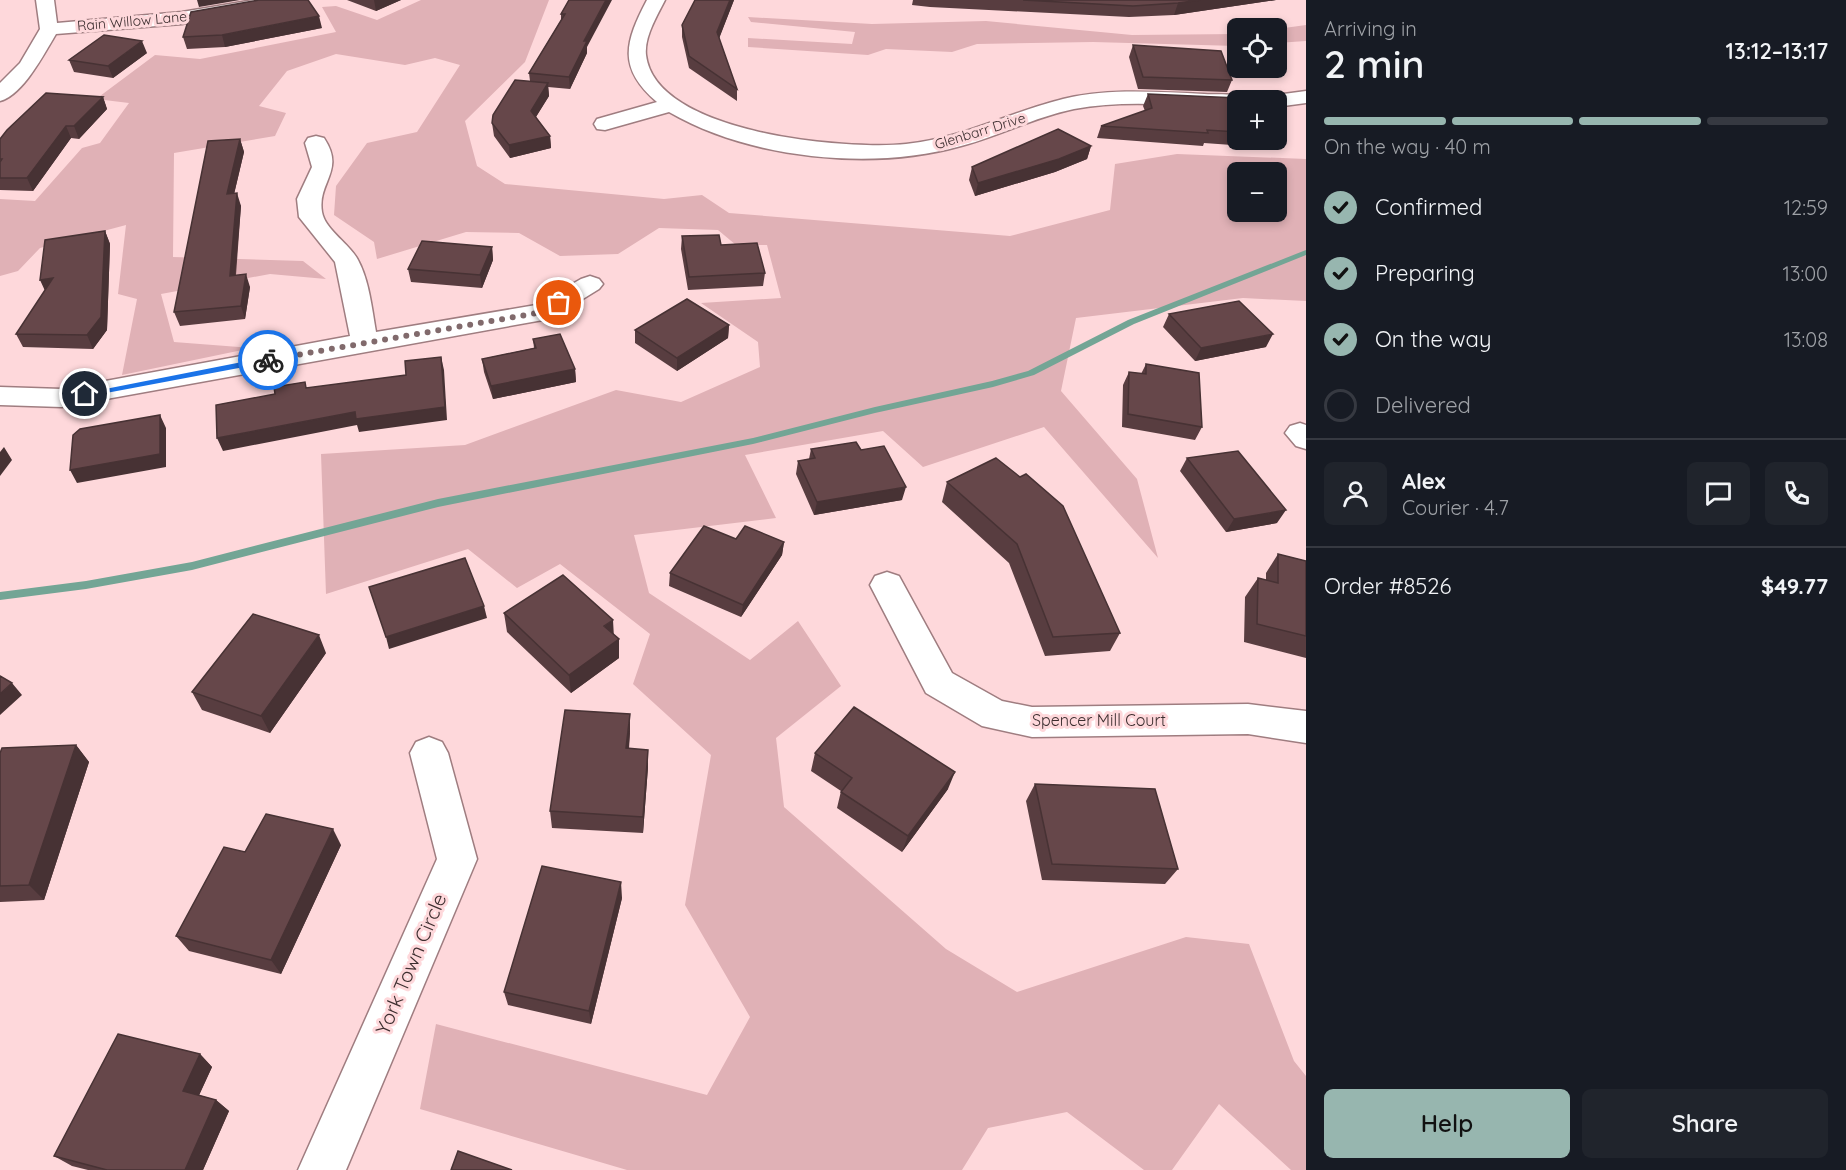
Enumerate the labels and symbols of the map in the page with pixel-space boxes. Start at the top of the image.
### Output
street label: Rain Willow Lane [76,7,188,35]
street label: Glenbarr Drive [932,109,1028,153]
pin [533,277,584,328]
courier [238,330,298,390]
pin [59,368,110,419]
street label: Spencer Mill Court [1032,710,1166,730]
street label: York Town Circle [370,890,452,1038]

